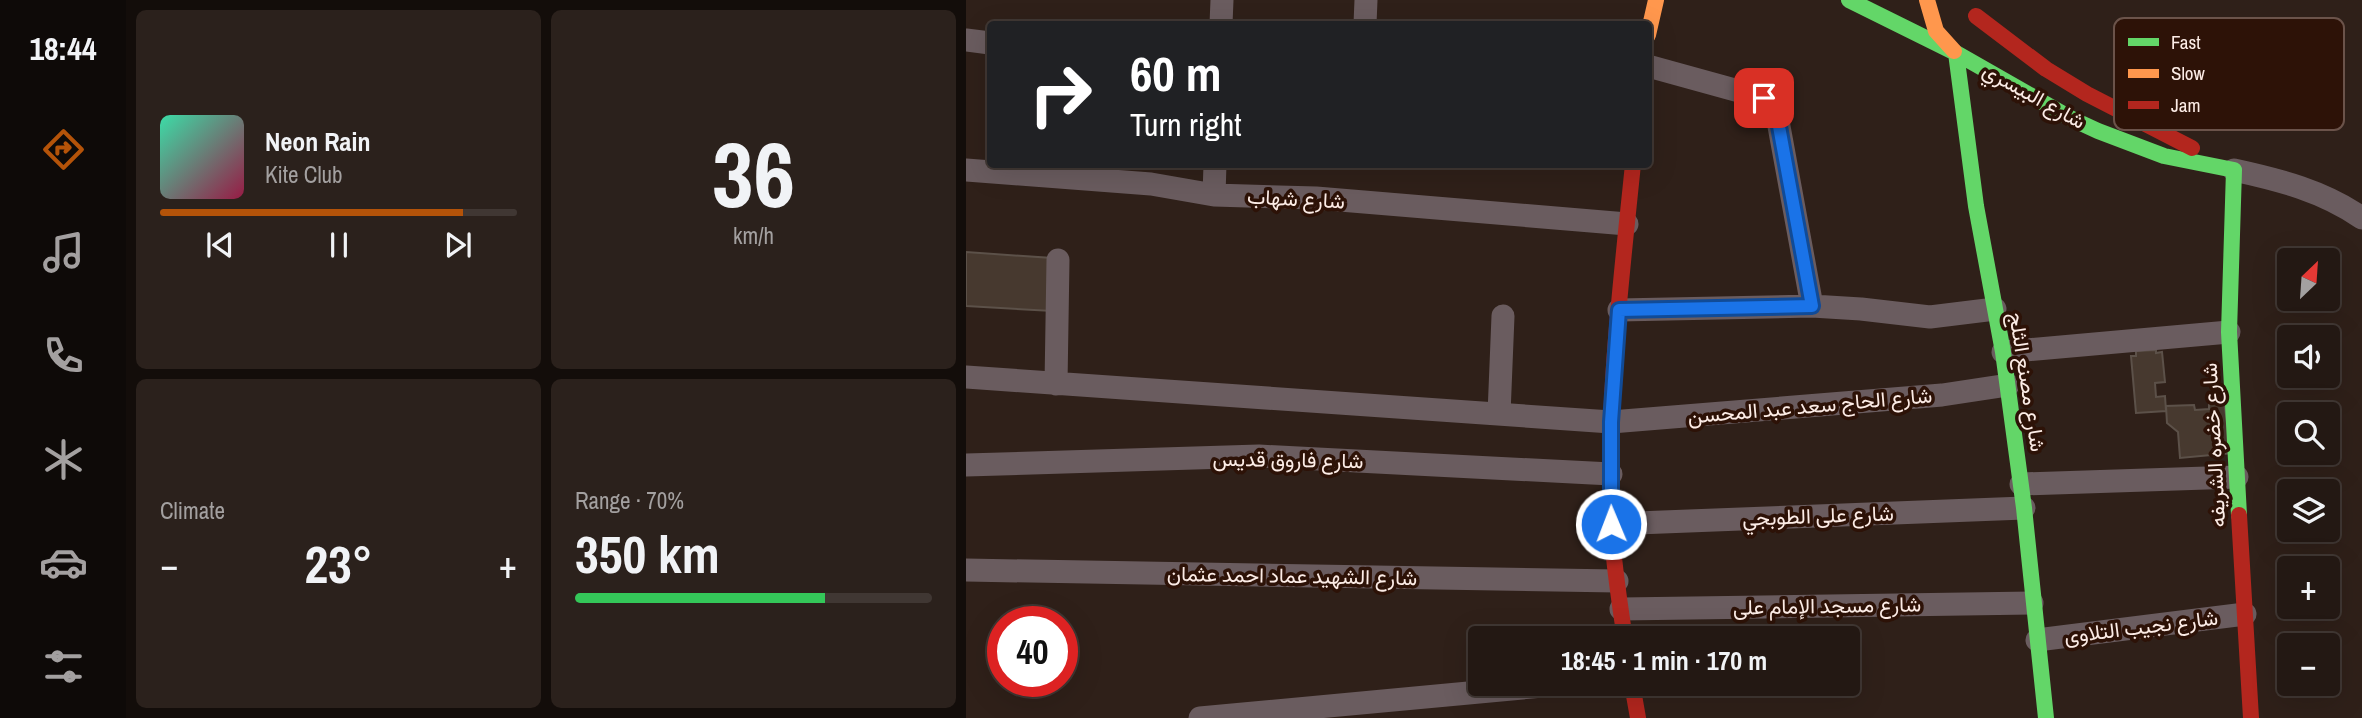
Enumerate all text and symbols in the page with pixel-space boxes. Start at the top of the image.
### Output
legend [2114,18,2344,130]
text: 18:44 [29,27,97,70]
text: Fast [2171,29,2201,55]
text: 60 m [1130,40,1222,106]
icon: right [1015,49,1106,140]
street label: شارع البيسري [1976,55,2091,138]
text: Slow [2171,60,2206,86]
pin [1734,68,1794,128]
icon: arrive [1745,79,1783,117]
text: Jam [2171,92,2200,118]
text: Turn right [1130,103,1242,146]
text: 36 [712,113,795,235]
text: Neon Rain [265,124,370,159]
icon: directions [39,125,88,174]
text: Kite Club [265,159,343,190]
street label: شارع شهاب [1246,181,1346,216]
text: km/h [733,220,774,251]
icon: previous [201,226,239,264]
icon: pause [320,226,358,264]
icon: next [439,226,477,264]
icon: music [39,228,88,277]
north arrow [2277,248,2340,312]
map controls [2277,248,2340,696]
street label: شارع مصنع الثلج [2002,310,2053,454]
button: sound [2277,325,2340,388]
icon: phone [39,331,88,380]
street label: شارع خضره الشريفه [2195,362,2232,528]
street label: شارع الحاج سعد عبد المحسن [1686,380,1933,431]
button: search [2277,402,2340,465]
icon: climate [39,435,88,484]
street label: شارع فاروق قديس [1212,444,1364,475]
button: layers [2277,479,2340,542]
text: Range · 70% [575,485,684,516]
position arrow [1574,487,1648,561]
text: Climate [160,495,225,526]
street label: شارع على الطوبجي [1742,498,1894,536]
text: 350 km [575,519,720,589]
text: 23° [304,529,373,599]
icon: car [39,538,88,587]
text: − [160,539,178,590]
text: + [499,539,517,590]
button: + [2277,556,2340,619]
street label: شارع الشهيد عماد احمد عثمان [1167,559,1417,592]
street label: شارع مسجد الإمام على [1733,589,1921,622]
street label: شارع نجيب التلاوى [2062,603,2220,650]
speed limit sign: 40 [987,606,1078,697]
button: − [2277,633,2340,696]
icon: filters [39,642,88,691]
text: 18:45 · 1 min · 170 m [1561,643,1767,678]

